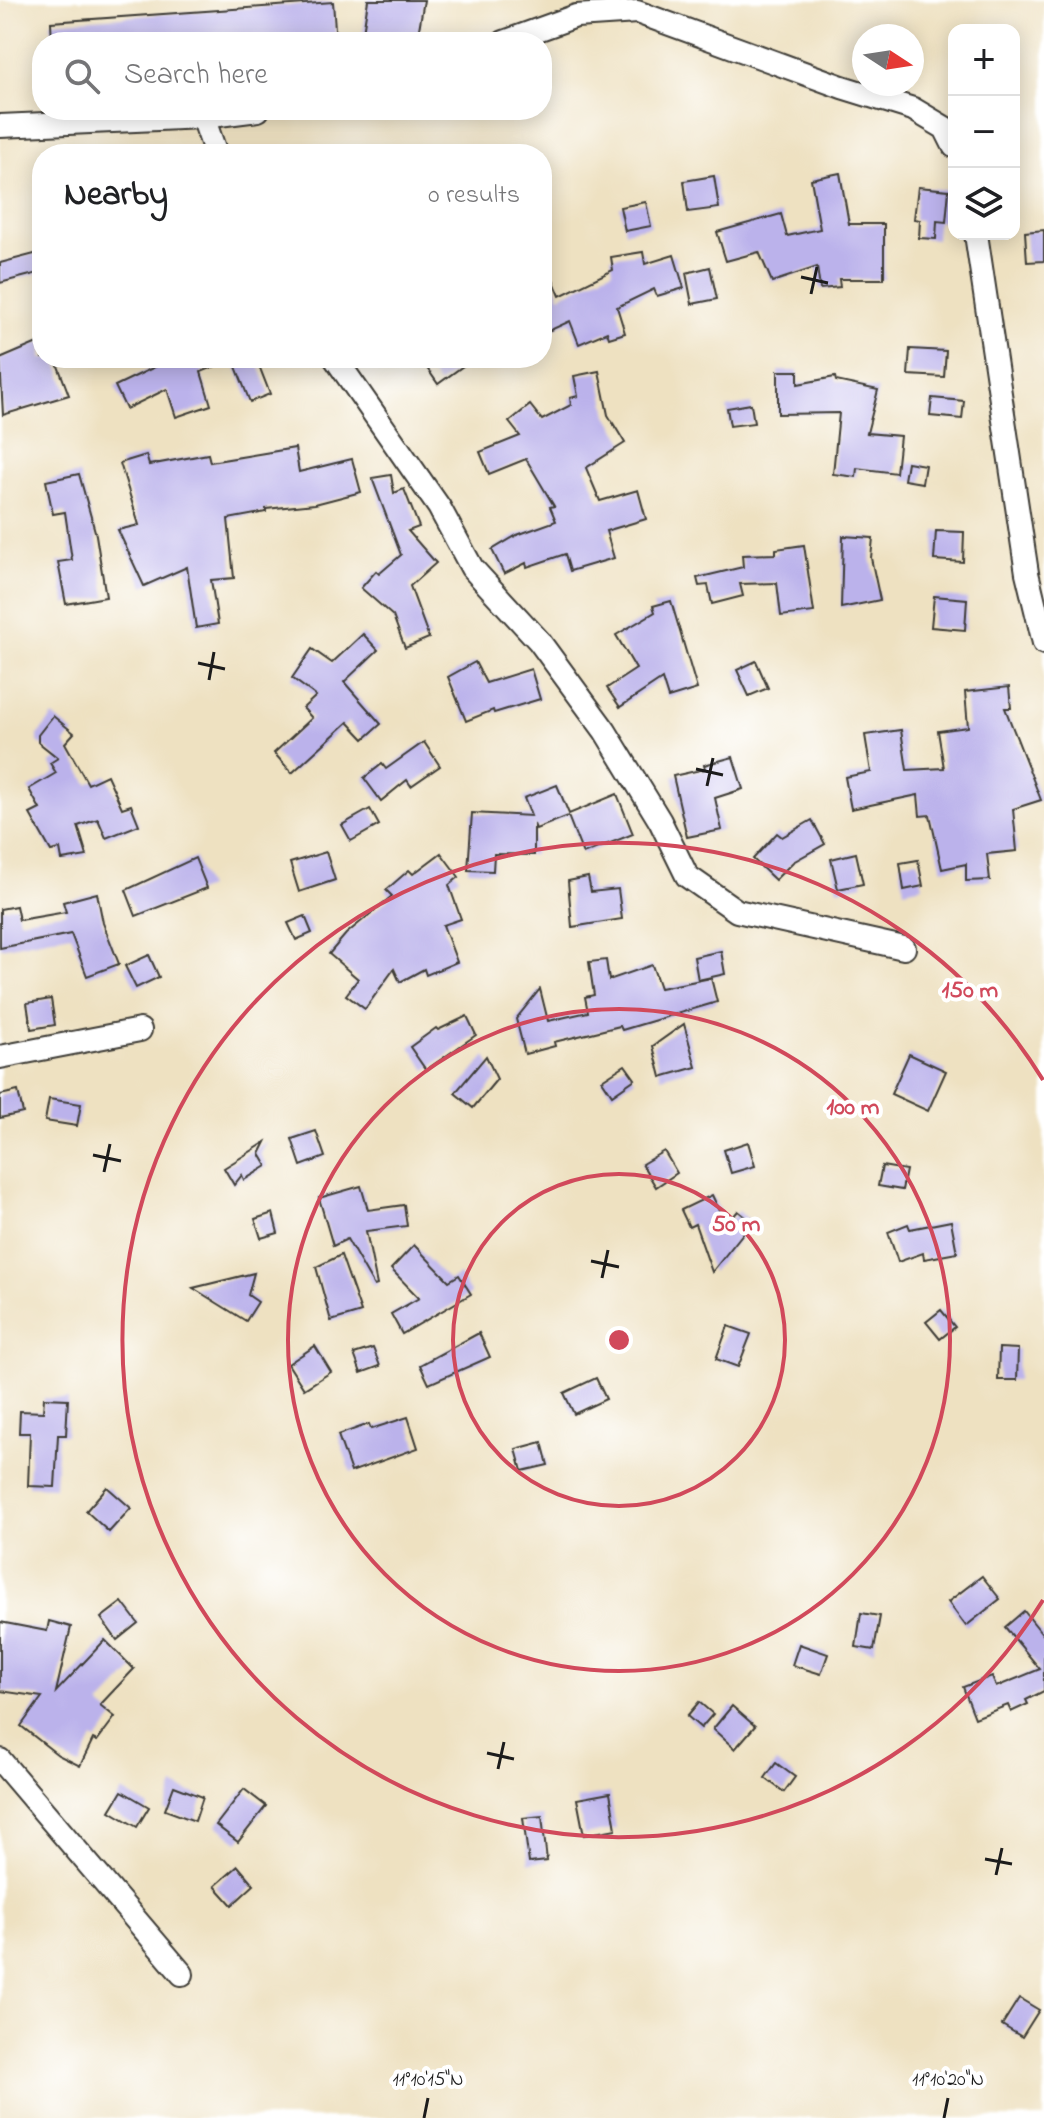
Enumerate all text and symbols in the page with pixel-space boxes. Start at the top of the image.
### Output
north arrow [852,24,924,96]
map controls [948,24,1020,240]
button: + [948,24,1020,96]
search box [32,32,552,120]
icon: search [60,54,104,98]
text: Search here [124,54,268,98]
button: − [948,96,1020,168]
button: layers [948,168,1020,240]
text: Nearby [64,171,168,221]
text: 0 results [428,177,520,215]
text: 150 m [942,974,999,1009]
text: 100 m [827,1091,880,1126]
text: 50 m [712,1208,761,1243]
centre of rings [605,1326,633,1354]
text: 11°10'15"N [392,2066,464,2095]
text: 11°10'20"N [912,2066,984,2095]

